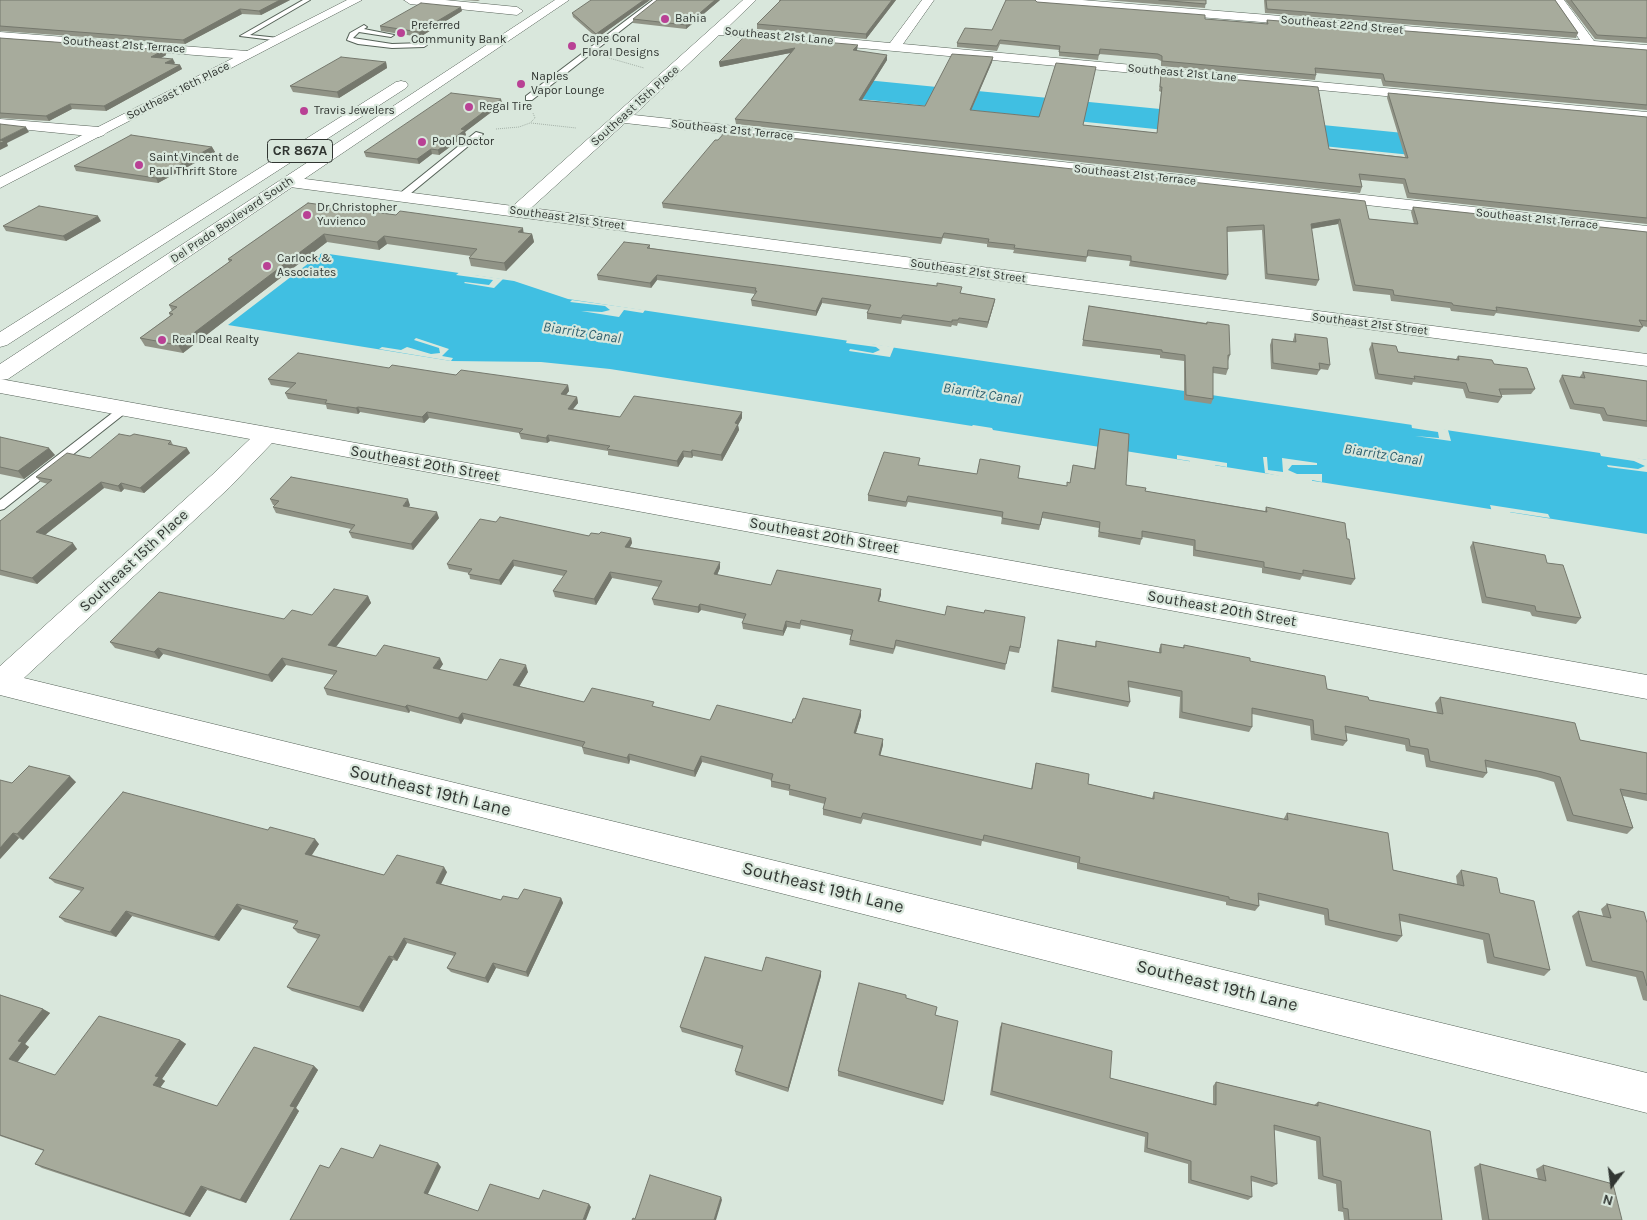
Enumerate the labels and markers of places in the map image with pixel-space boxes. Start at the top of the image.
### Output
place label: Bahia [675,12,706,26]
marker: Bahia [659,13,671,25]
place label: Preferred Community Bank [411,19,506,47]
marker: Preferred Community Bank [395,27,407,39]
place label: Cape Coral Floral Designs [582,32,660,60]
marker: Cape Coral Floral Designs [566,40,578,52]
place label: Naples Vapor Lounge [531,70,604,98]
marker: Naples Vapor Lounge [515,78,527,90]
place label: Regal Tire [479,100,532,114]
marker: Regal Tire [463,101,475,113]
place label: Travis Jewelers [314,104,395,118]
marker: Travis Jewelers [298,105,310,117]
place label: Pool Doctor [432,135,494,149]
marker: Pool Doctor [416,136,428,148]
place label: Saint Vincent de Paul Thrift Store [149,151,239,179]
marker: Saint Vincent de Paul Thrift Store [133,159,145,171]
place label: Dr Christopher Yuvienco [317,201,397,229]
marker: Dr Christopher Yuvienco [301,209,313,221]
place label: Carlock & Associates [277,252,336,280]
marker: Carlock & Associates [261,260,273,272]
place label: Real Deal Realty [172,333,259,347]
marker: Real Deal Realty [156,334,168,346]

